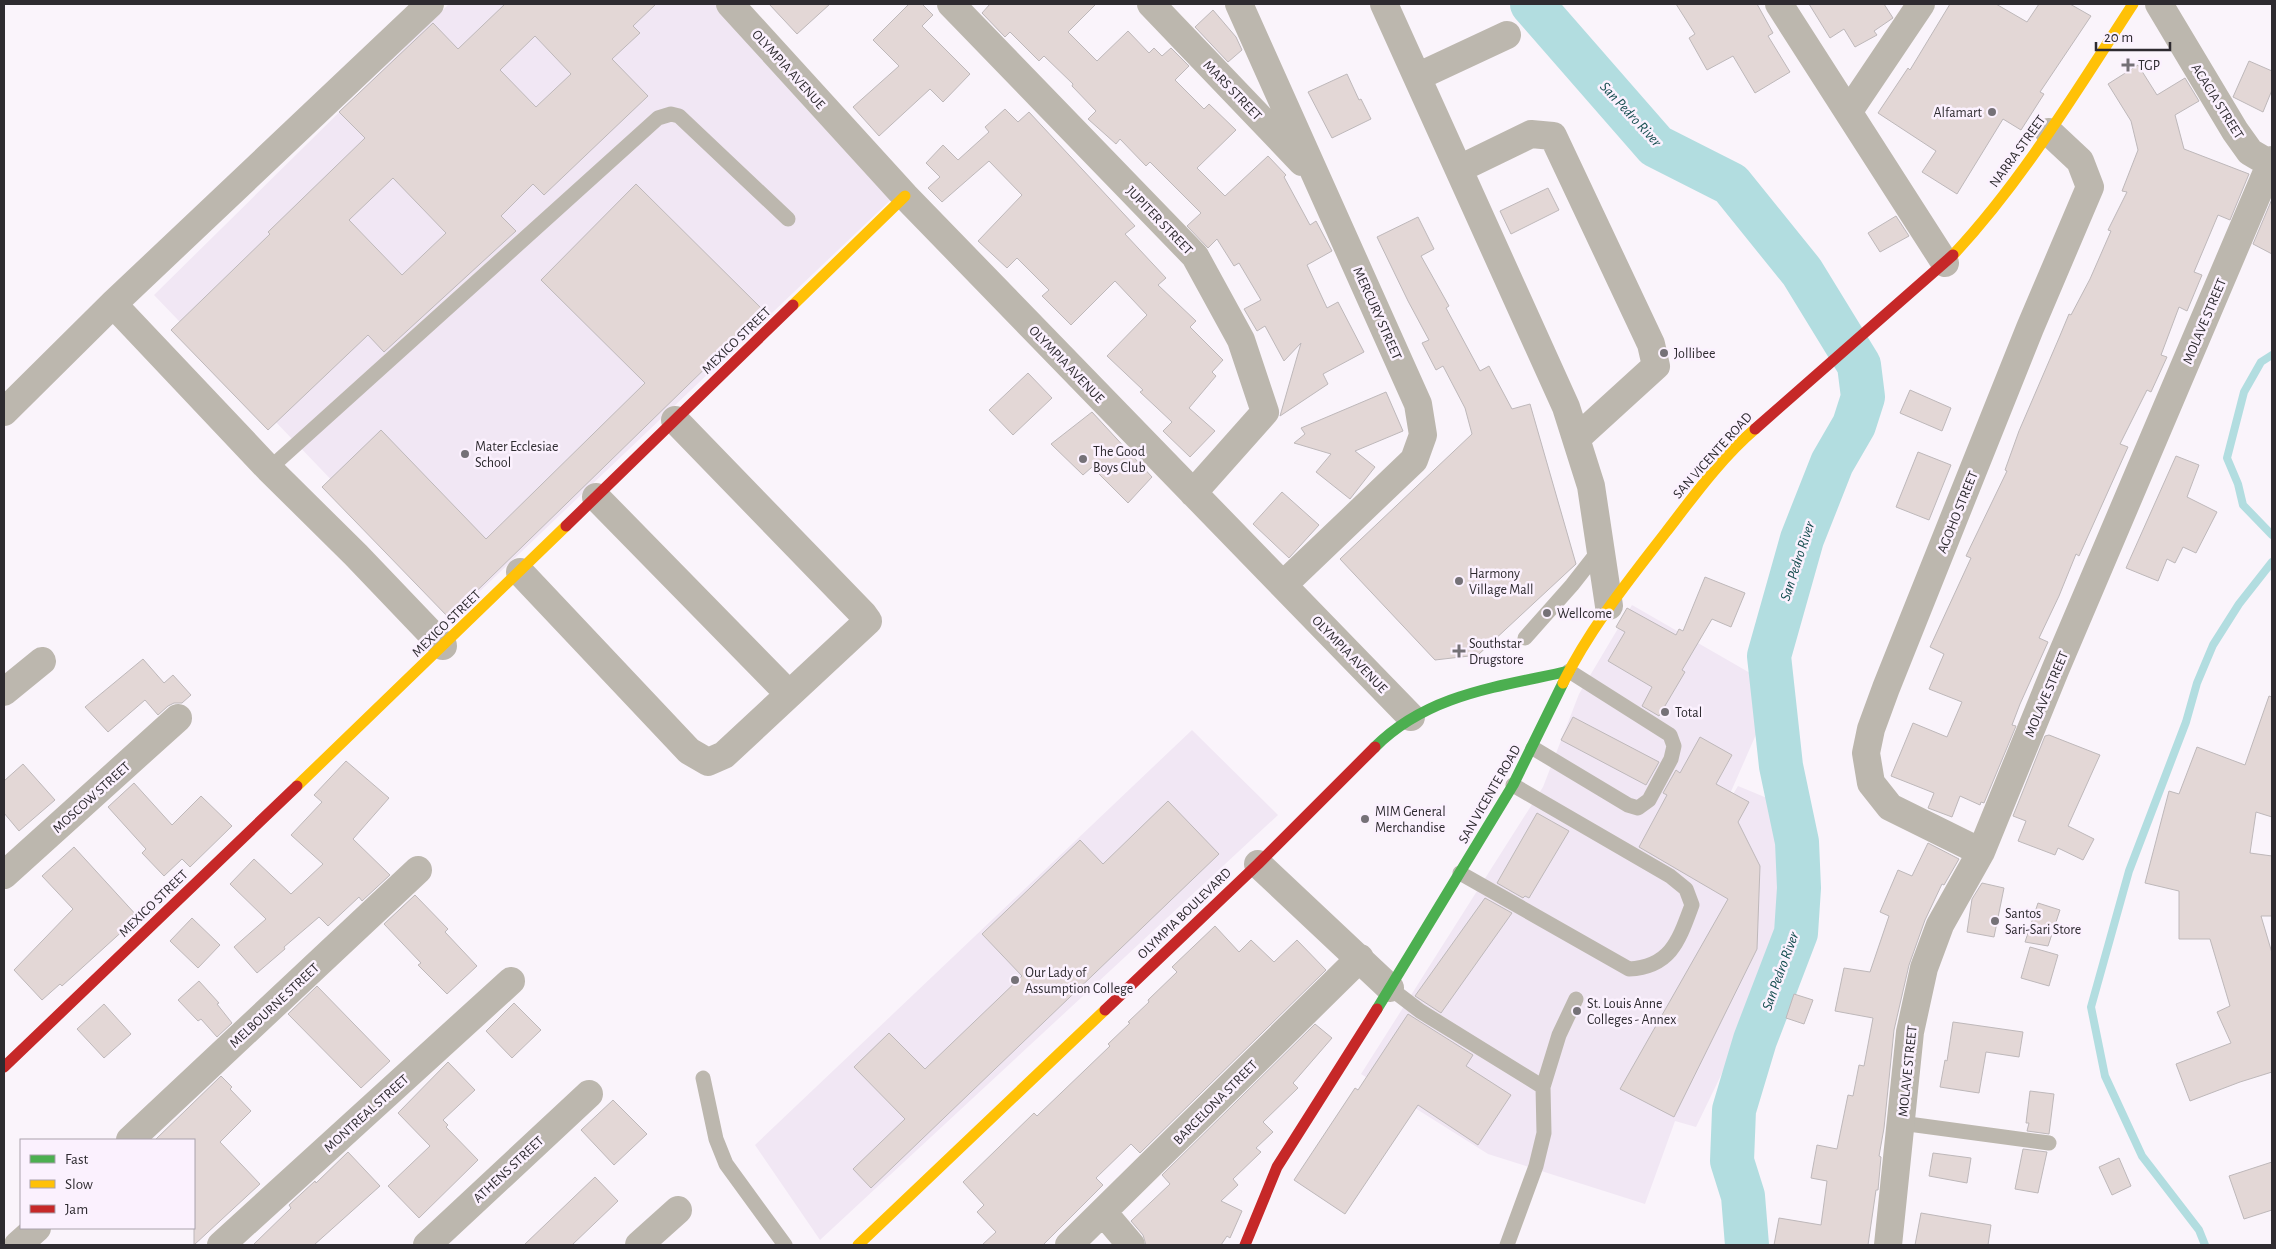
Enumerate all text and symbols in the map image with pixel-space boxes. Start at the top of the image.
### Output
scale bar [2096,20,2170,52]
street label: OLYMPIA AVENUE [749,27,828,112]
text: 20 m [2104,30,2133,45]
street label: MARS STREET [1200,58,1264,123]
marker: TGP [2122,59,2134,71]
place label: TGP [2138,59,2160,73]
street label: ACACIA STREET [2188,61,2246,142]
water label: San Pedro River [1597,79,1665,150]
place label: Alfamart [1934,106,1983,120]
marker: Alfamart [1986,106,1998,118]
street label: NARRA STREET [1987,113,2049,190]
street label: JUPITER STREET [1123,184,1195,258]
street label: MERCURY STREET [1350,265,1404,362]
street label: MOLAVE STREET [2181,276,2229,366]
street label: MEXICO STREET [700,305,774,377]
street label: OLYMPIA AVENUE [1026,323,1107,406]
marker: Jollibee [1658,347,1670,359]
place label: Jollibee [1674,347,1715,361]
street label: SAN VICENTE ROAD [1670,410,1755,502]
place label: Mater Ecclesiae School [475,440,558,470]
place label: The Good Boys Club [1093,445,1146,475]
marker: Mater Ecclesiae School [459,448,471,460]
marker: The Good Boys Club [1077,453,1089,465]
street label: AGOHO STREET [1935,469,1981,555]
water label: San Pedro River [1778,519,1818,603]
place label: Harmony Village Mall [1469,567,1534,597]
marker: Harmony Village Mall [1453,575,1465,587]
street label: MEXICO STREET [410,588,484,660]
marker: Wellcome [1541,607,1553,619]
place label: Wellcome [1557,607,1612,621]
street label: OLYMPIA AVENUE [1309,613,1390,696]
place label: Southstar Drugstore [1469,637,1524,667]
marker: Southstar Drugstore [1453,645,1465,657]
street label: MOLAVE STREET [2023,649,2071,739]
marker: Total [1659,706,1671,718]
place label: Total [1675,706,1702,720]
street label: SAN VICENTE ROAD [1456,743,1524,846]
street label: MOSCOW STREET [50,759,133,836]
place label: MIM General Merchandise [1375,805,1446,835]
marker: MIM General Merchandise [1359,813,1371,825]
street label: OLYMPIA BOULEVARD [1135,866,1234,962]
street label: MEXICO STREET [117,868,191,940]
place label: Santos Sari-Sari Store [2005,907,2081,937]
marker: Santos Sari-Sari Store [1989,915,2001,927]
water label: San Pedro River [1759,929,1802,1012]
street label: MELBOURNE STREET [227,961,322,1051]
place label: Our Lady of Assumption College [1025,966,1133,996]
marker: Our Lady of Assumption College [1009,974,1021,986]
place label: St. Louis Anne Colleges - Annex [1587,997,1676,1027]
marker: St. Louis Anne Colleges - Annex [1571,1005,1583,1017]
street label: MOLAVE STREET [1896,1025,1920,1118]
street label: BARCELONA STREET [1171,1058,1261,1148]
street label: MONTREAL STREET [322,1072,412,1155]
street label: ATHENS STREET [471,1134,547,1206]
legend [20,1139,195,1229]
text: Fast [65,1152,89,1167]
text: Slow [65,1177,93,1192]
text: Jam [65,1202,88,1217]

